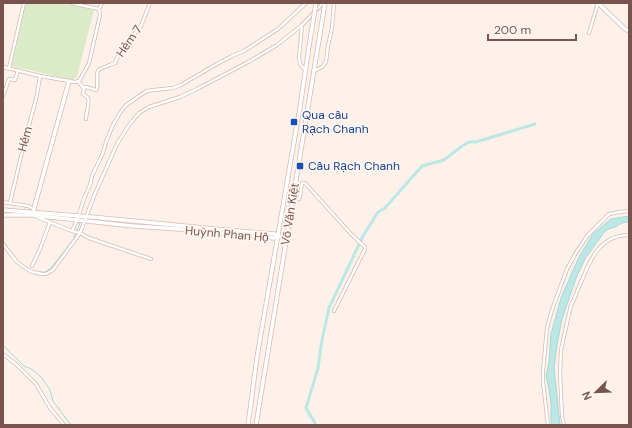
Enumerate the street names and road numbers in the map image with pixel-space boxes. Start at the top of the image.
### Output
street label: Hẻm 7 [112,22,146,60]
street label: Hẻm [14,125,36,153]
street label: Võ Văn Kiệt [277,181,303,246]
street label: Huỳnh Phan Hộ [184,222,270,246]

